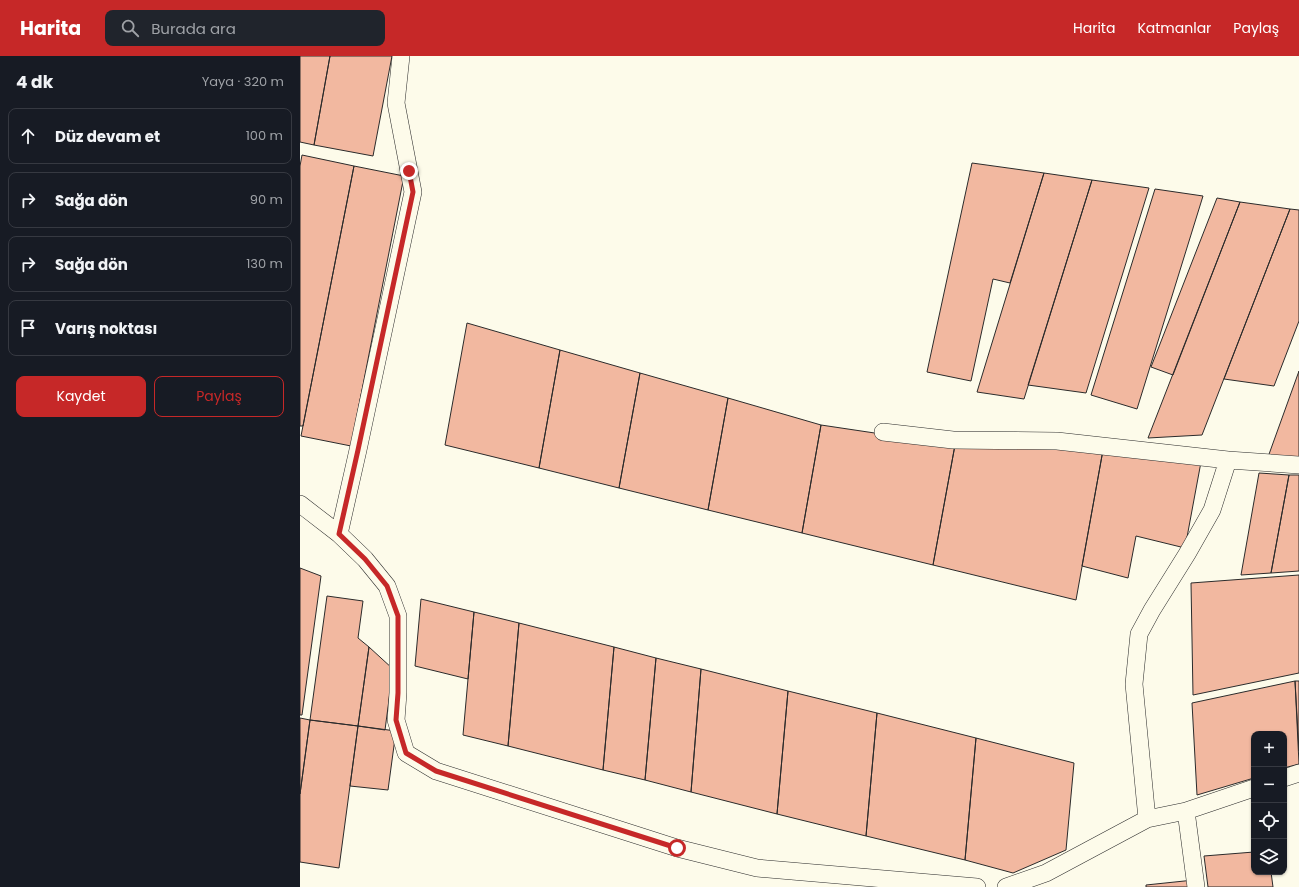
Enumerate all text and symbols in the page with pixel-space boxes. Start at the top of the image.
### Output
search box [105,10,385,46]
text: Harita [20,15,81,42]
icon: search [119,17,141,39]
text: Burada ara [151,18,236,39]
text: Harita [1073,18,1115,38]
text: Katmanlar [1137,18,1211,38]
text: Paylaş [1233,18,1279,38]
text: 4 dk [16,70,53,94]
text: Yaya · 320 m [202,72,284,91]
icon: ahead [17,125,39,147]
text: Düz devam et [55,126,160,147]
text: 100 m [246,126,283,145]
route end [400,162,418,180]
icon: right [17,189,39,211]
text: Sağa dön [55,190,128,211]
text: 90 m [250,190,283,209]
icon: right [17,253,39,275]
text: Sağa dön [55,254,128,275]
text: 130 m [246,254,283,273]
icon: arrive [17,317,39,339]
text: Varış noktası [55,318,157,339]
button: Kaydet [16,376,146,417]
button: Paylaş [154,376,284,417]
map controls [1251,731,1287,875]
button: + [1251,731,1287,767]
button: − [1251,767,1287,803]
button: locate [1251,803,1287,839]
route start [668,839,686,857]
button: layers [1251,839,1287,875]

